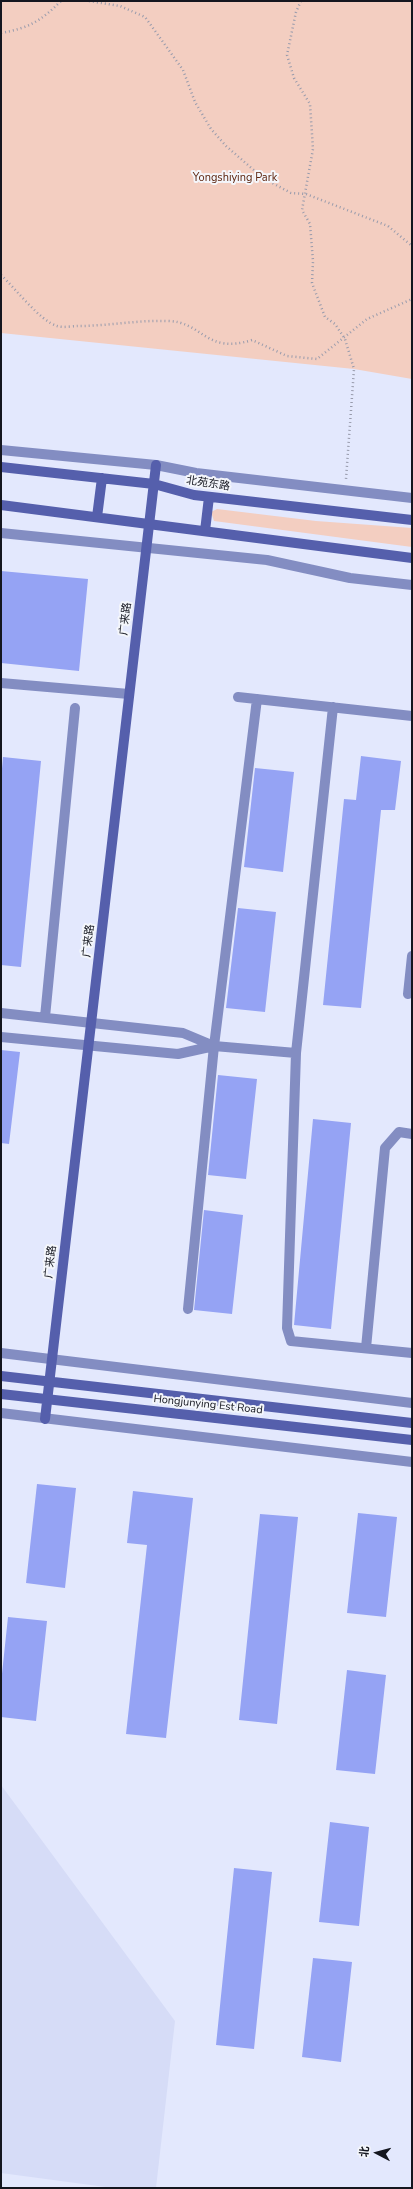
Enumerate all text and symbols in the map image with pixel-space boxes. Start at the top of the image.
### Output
park label: Yongshiying Park [193,171,277,185]
street label: 北苑东路 [185,474,231,494]
street label: 广来路 [117,602,135,636]
street label: 广来路 [80,924,98,958]
street label: 广来路 [42,1245,60,1279]
street label: Hongjunying Est Road [153,1393,263,1417]
north arrow [357,2133,397,2173]
text: 北 [357,2145,373,2158]

